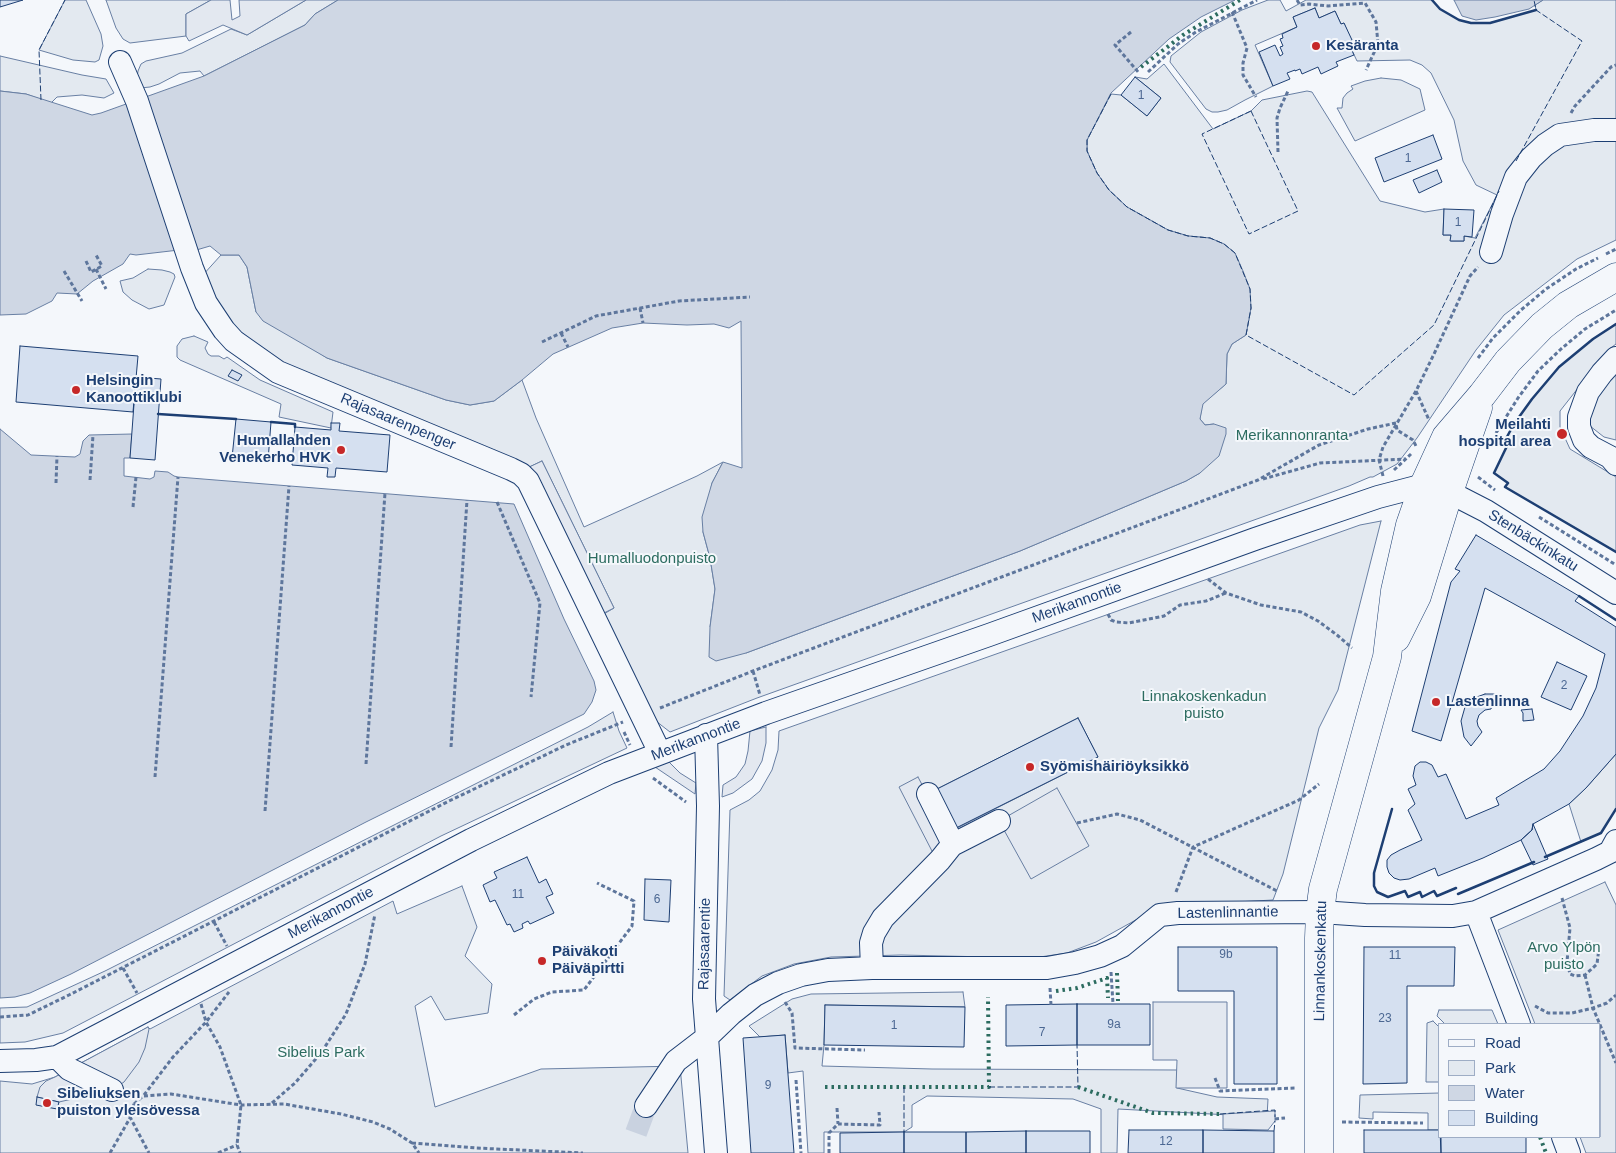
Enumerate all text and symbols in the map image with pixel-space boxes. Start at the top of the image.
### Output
place label: Kesäranta [1326,37,1399,55]
marker: Kesäranta [1310,40,1322,52]
house number: 1 [1138,89,1144,103]
house number: 1 [1405,152,1411,166]
house number: 1 [1455,216,1461,230]
place label: Helsingin Kanoottiklubi [86,372,182,407]
marker: Helsingin Kanoottiklubi [70,384,82,396]
street label: Rajasaarenpenger [338,390,458,454]
place label: Meilahti hospital area [1458,416,1551,451]
park label: Merikannonranta [1236,427,1348,445]
marker: Meilahti hospital area [1555,427,1569,441]
place label: Humallahden Venekerho HVK [219,432,331,467]
marker: Humallahden Venekerho HVK [335,444,347,456]
street label: Stenbäckinkatu [1485,506,1581,576]
park label: Humalluodonpuisto [588,550,716,568]
street label: Merikannontie [1030,578,1124,628]
house number: 2 [1561,679,1567,693]
park label: Linnakoskenkadun puisto [1141,688,1267,723]
place label: Lastenlinna [1446,693,1529,711]
marker: Lastenlinna [1430,696,1442,708]
street label: Merikannontie [649,715,743,765]
place label: Syömishäiriöyksikkö [1040,758,1189,776]
marker: Syömishäiriöyksikkö [1024,761,1036,773]
street label: Merikannontie [285,883,377,943]
house number: 11 [512,888,524,902]
house number: 6 [654,893,660,907]
street label: Rajasaarentie [695,898,715,990]
street label: Linnankoskenkatu [1311,900,1331,1022]
street label: Lastenlinnantie [1177,903,1279,923]
park label: Arvo Ylpön puisto [1527,939,1601,974]
place label: Päiväkoti Päiväpirtti [552,943,625,978]
house number: 9b [1219,948,1233,962]
house number: 11 [1389,949,1401,963]
marker: Päiväkoti Päiväpirtti [536,955,548,967]
house number: 23 [1378,1012,1392,1026]
house number: 9a [1107,1018,1121,1032]
house number: 1 [891,1019,897,1033]
legend [1438,1023,1601,1138]
house number: 7 [1039,1026,1045,1040]
text: Road [1485,1034,1521,1051]
park label: Sibelius Park [277,1044,365,1062]
text: Park [1485,1059,1516,1076]
house number: 9 [765,1079,771,1093]
text: Water [1485,1084,1524,1101]
place label: Sibeliuksen puiston yleisövessa [57,1085,200,1120]
marker: Sibeliuksen puiston yleisövessa [41,1097,53,1109]
text: Building [1485,1109,1538,1126]
house number: 12 [1159,1135,1173,1149]

